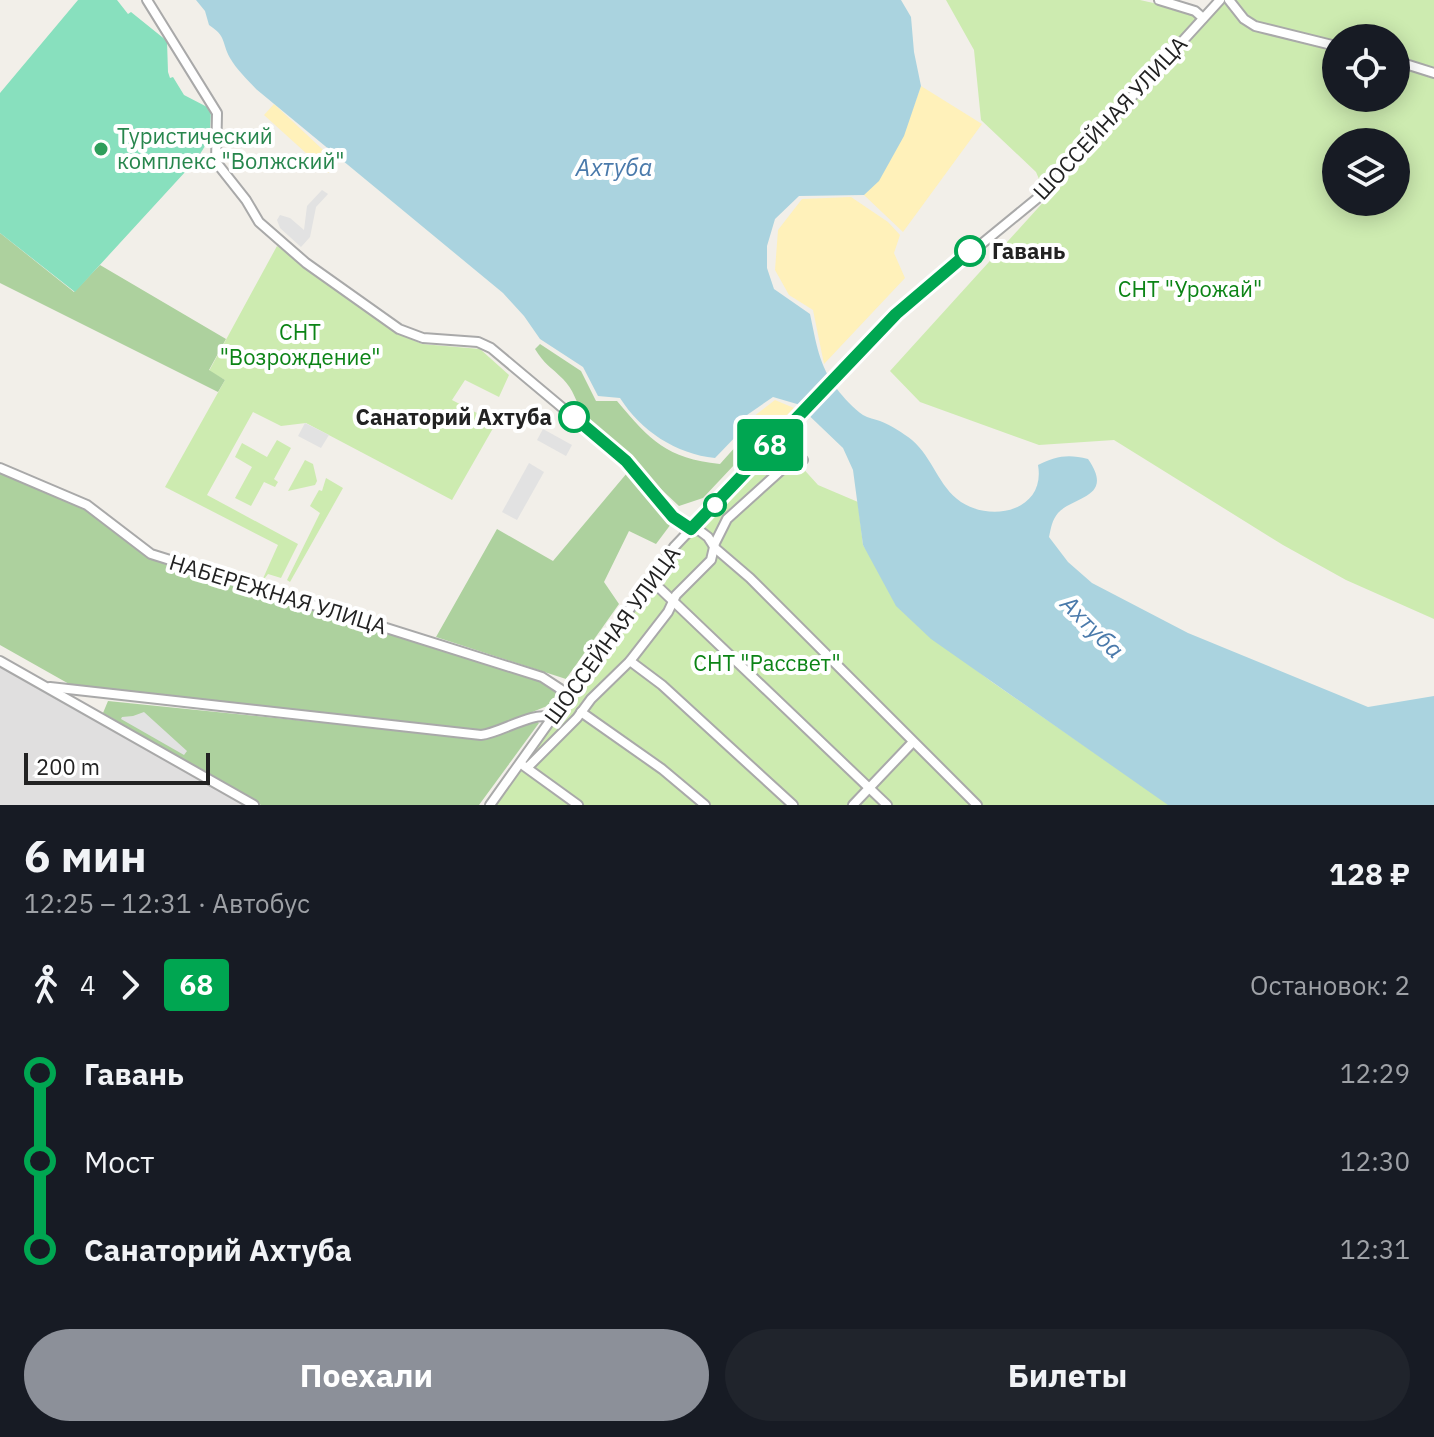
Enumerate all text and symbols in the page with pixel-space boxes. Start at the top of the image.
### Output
map controls [1322,24,1410,216]
button: locate [1322,24,1410,112]
street label: ШОССЕЙНАЯ УЛИЦА [1026,30,1193,206]
place label: Туристический комплекс "Волжский" [117,121,345,175]
button: layers [1322,128,1410,216]
marker: Туристический комплекс "Волжский" [92,140,110,158]
water label: Ахтуба [574,151,653,183]
marker: Гавань [955,236,985,266]
place label: Гавань [992,236,1065,265]
park label: СНТ "Урожай" [1118,274,1262,303]
park label: СНТ "Возрождение" [220,317,380,371]
place label: Санаторий Ахтуба [356,402,552,431]
marker: Санаторий Ахтуба [559,402,589,432]
line badge: 68 [734,419,806,471]
text: 68 [753,426,787,463]
unlabelled marker [704,494,726,516]
street label: ШОССЕЙНАЯ УЛИЦА [537,540,686,730]
street label: НАБЕРЕЖНАЯ УЛИЦА [166,547,390,640]
water label: Ахтуба [1053,587,1131,665]
park label: СНТ "Рассвет" [693,648,841,677]
scale bar [24,749,210,785]
text: 200 m [36,752,100,781]
text: 6 мин [24,827,147,884]
text: 128 ₽ [1329,854,1410,893]
text: 12:25 – 12:31 · Автобус [24,886,310,920]
icon: walk [24,963,68,1007]
icon: forward [108,963,152,1007]
text: 68 [180,966,213,1003]
text: 4 [80,968,96,1002]
text: Остановок: 2 [1250,968,1410,1002]
text: Гавань [84,1054,184,1093]
text: 12:29 [1340,1056,1410,1090]
text: Мост [84,1142,155,1181]
text: 12:30 [1340,1144,1410,1178]
text: Санаторий Ахтуба [84,1230,352,1269]
text: 12:31 [1340,1232,1410,1266]
button: Поехали [24,1329,709,1421]
button: Билеты [725,1329,1410,1421]

